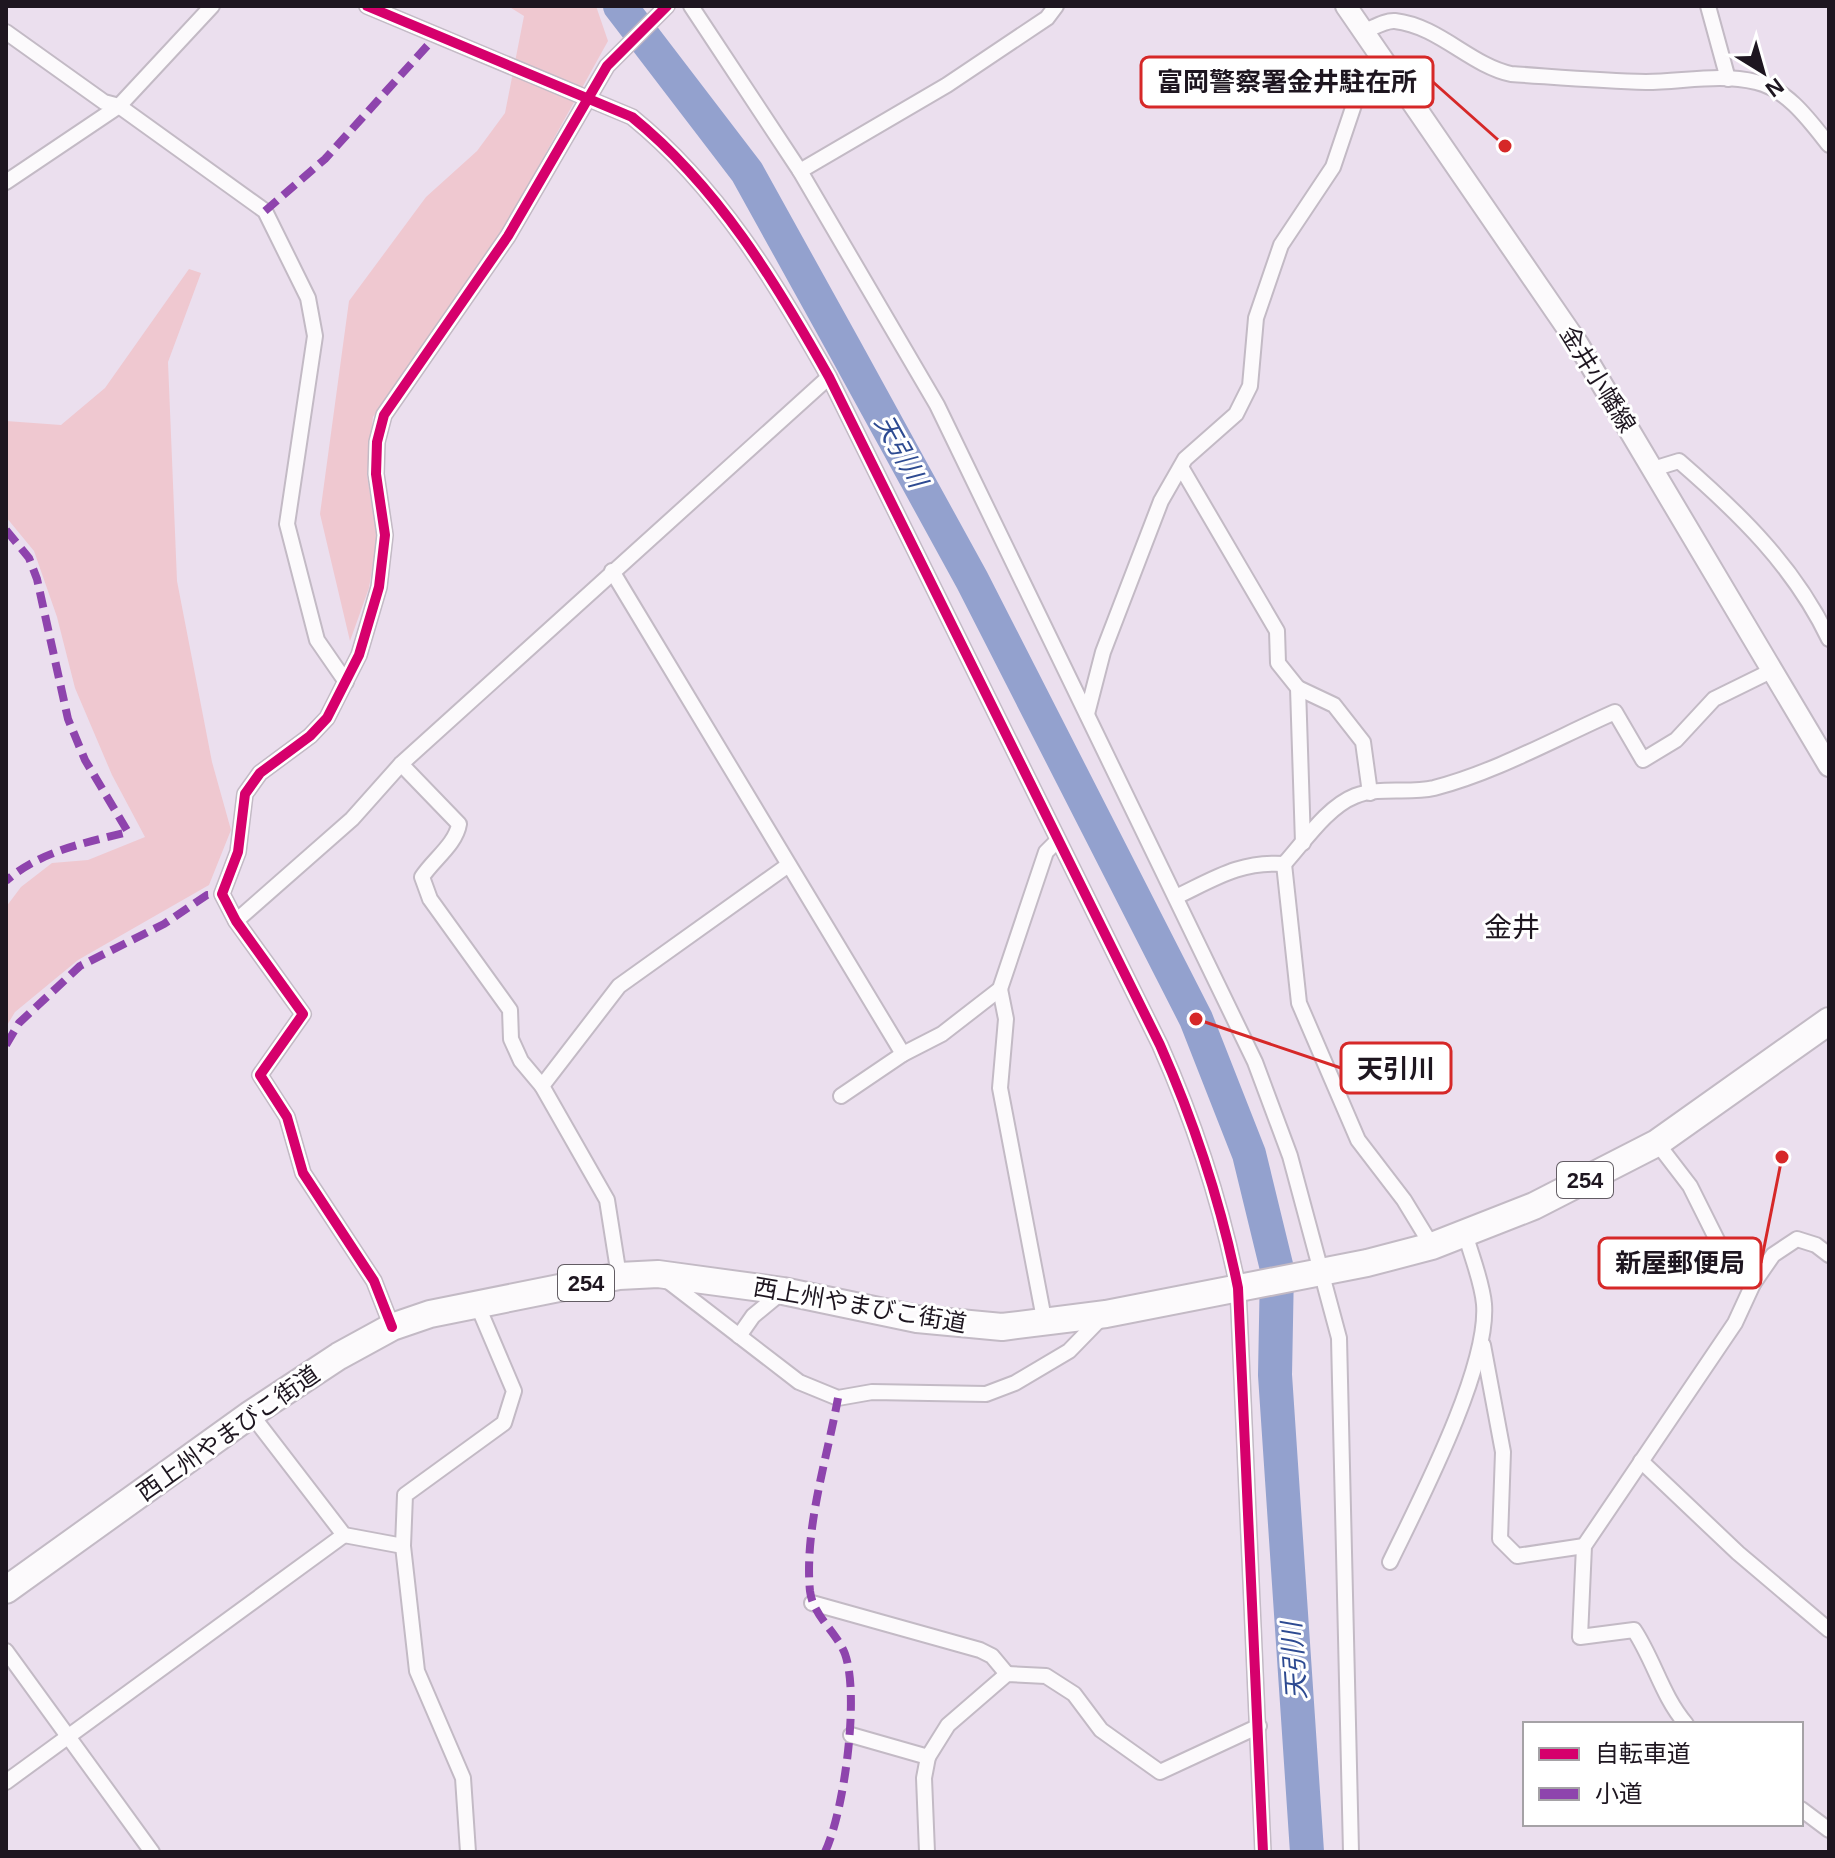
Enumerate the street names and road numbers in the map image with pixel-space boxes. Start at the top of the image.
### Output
street label: 金井小幡線 [1555,321,1641,437]
road number: 254 [1557,1162,1613,1198]
road number: 254 [558,1265,614,1301]
street label: 西上州やまびこ街道 [751,1273,969,1337]
street label: 西上州やまびこ街道 [132,1360,324,1506]

